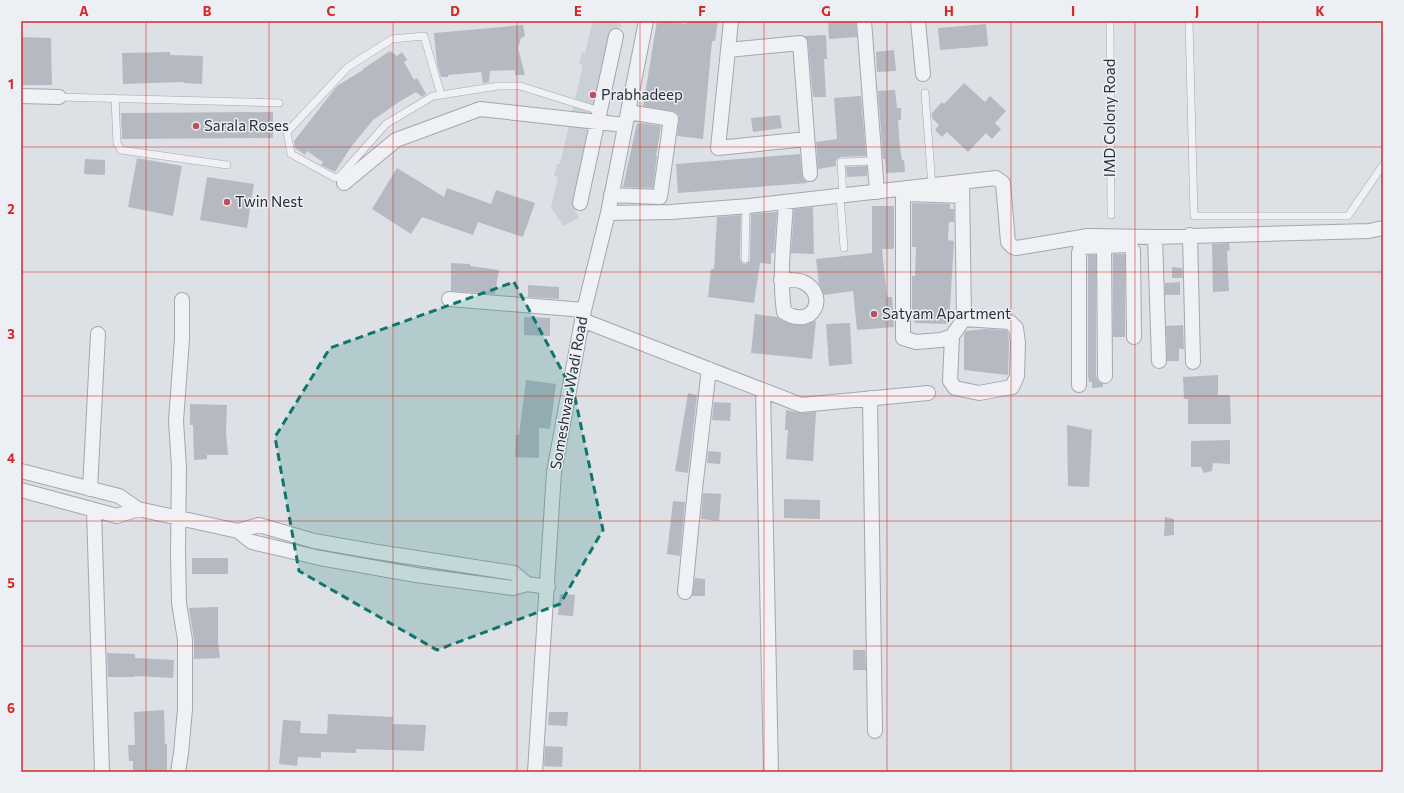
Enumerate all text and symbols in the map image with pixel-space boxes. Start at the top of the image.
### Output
text: A [79,3,89,19]
text: B [203,3,212,19]
text: C [327,3,336,19]
text: D [450,3,460,19]
text: E [574,3,582,19]
text: F [698,3,706,19]
text: G [821,3,831,19]
text: H [944,3,954,19]
text: I [1071,3,1075,19]
text: J [1195,3,1199,19]
text: K [1315,3,1325,19]
street label: IMD Colony Road [1100,59,1118,177]
text: 1 [8,76,14,92]
place label: Prabhadeep [601,85,683,103]
marker: Prabhadeep [588,90,598,100]
place label: Sarala Roses [204,116,289,134]
marker: Sarala Roses [191,121,201,131]
place label: Twin Nest [235,192,303,210]
marker: Twin Nest [222,197,232,207]
text: 2 [7,201,15,217]
place label: Satyam Apartment [882,304,1011,322]
marker: Satyam Apartment [869,309,879,319]
street label: Someshwar Wadi Road [546,315,590,471]
text: 3 [7,326,15,342]
text: 4 [7,450,15,466]
text: 5 [7,575,15,591]
text: 6 [7,700,15,716]

